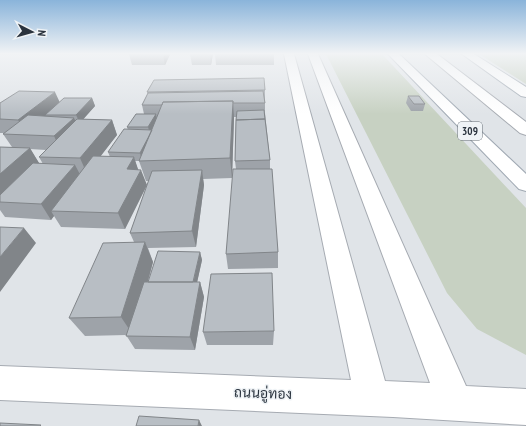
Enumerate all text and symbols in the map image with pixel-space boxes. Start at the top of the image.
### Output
north arrow [12,12,52,52]
text: N [35,29,49,37]
road number: 309 [458,122,482,140]
street label: ถนนอู่ทอง [234,383,292,404]

